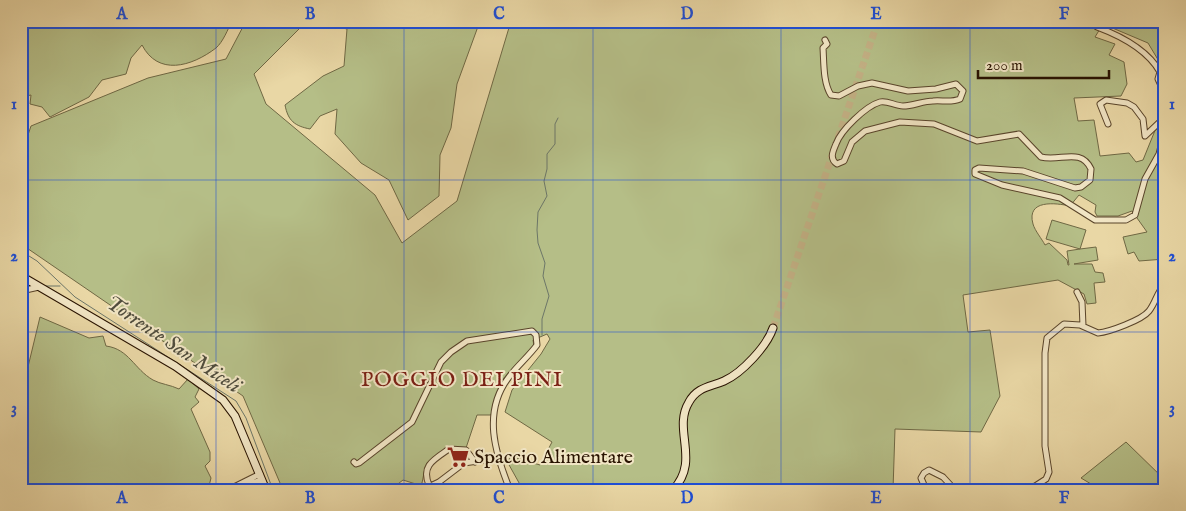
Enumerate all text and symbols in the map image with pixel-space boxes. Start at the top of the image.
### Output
text: A [116,5,129,25]
text: B [305,5,316,25]
text: C [493,5,505,25]
text: D [681,5,694,25]
text: E [870,5,882,25]
text: F [1059,5,1070,25]
scale bar [978,48,1110,80]
text: 200 m [986,56,1023,75]
text: 1 [11,95,17,115]
text: 1 [1169,95,1175,115]
text: 2 [10,247,18,267]
text: 2 [1168,247,1176,267]
water label: Torrente San Miceli [100,290,247,401]
district label: POGGIO DEI PINI [361,367,563,394]
text: 3 [11,399,17,419]
text: 3 [1169,399,1175,419]
supermarket icon: Spaccio Alimentare [445,444,471,470]
place label: Spaccio Alimentare [474,445,633,470]
text: A [116,489,129,509]
text: B [305,489,316,509]
text: C [493,489,505,509]
text: D [681,489,694,509]
text: E [870,489,882,509]
text: F [1059,489,1070,509]

